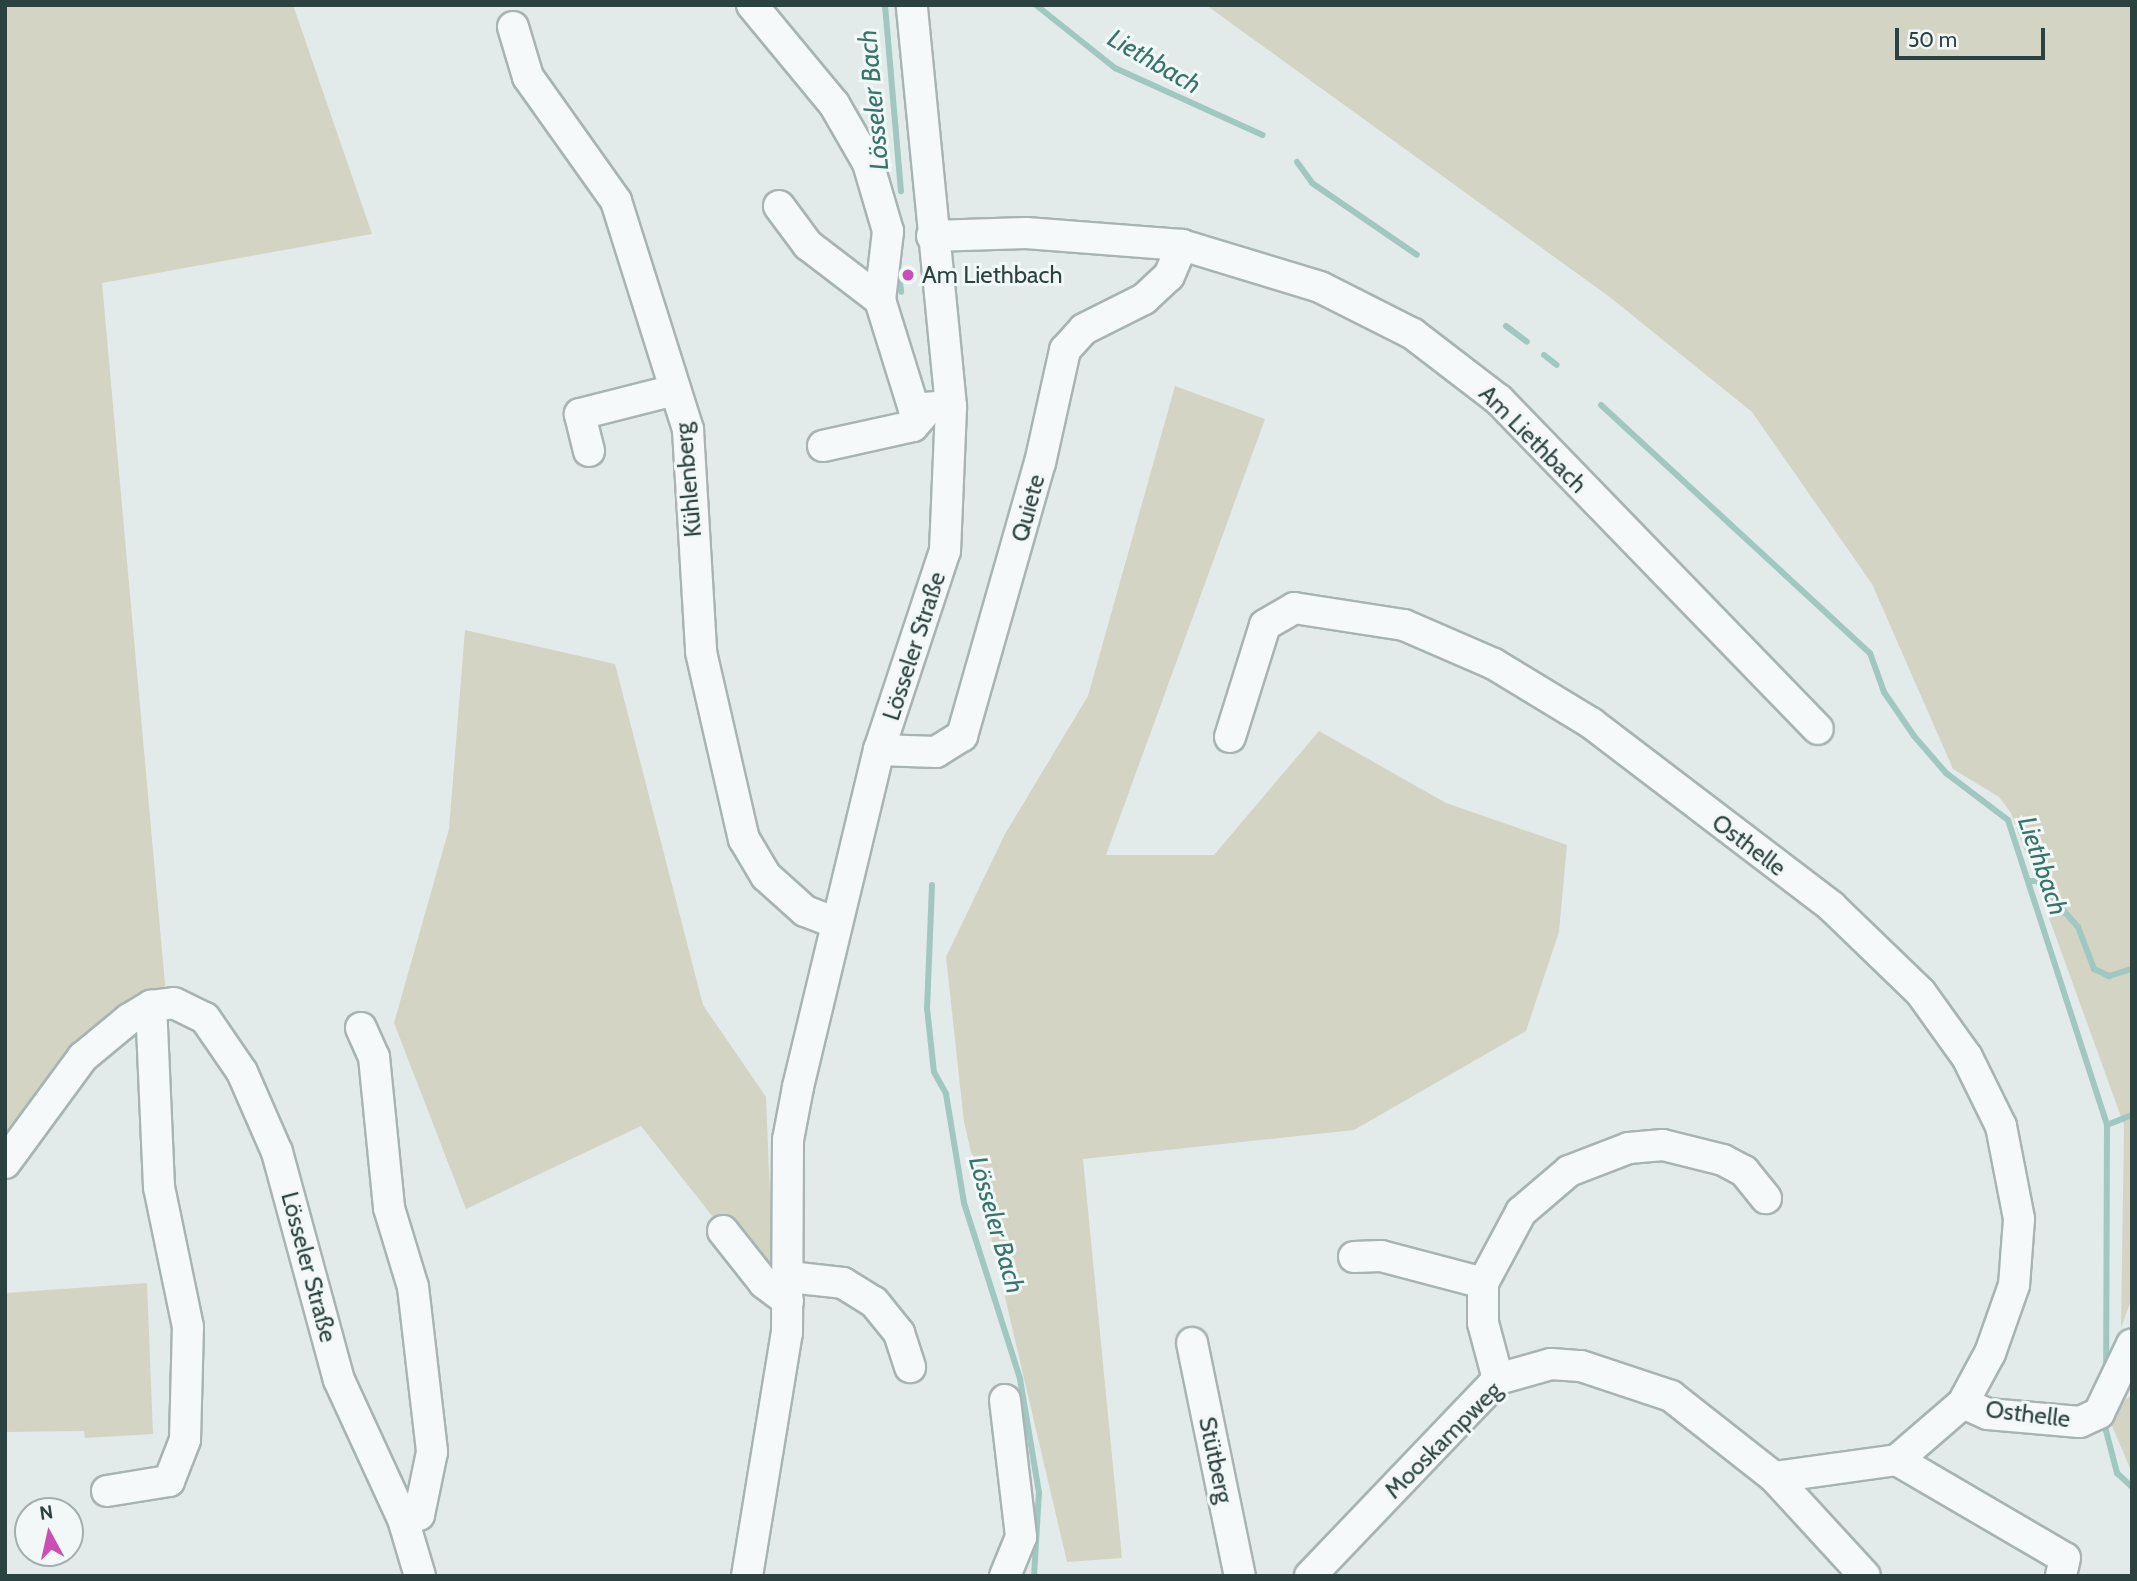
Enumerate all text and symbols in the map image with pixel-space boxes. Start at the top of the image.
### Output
scale bar [1899,14,2050,58]
water label: Liethbach [1102,23,1206,101]
text: 50 m [1908,27,1957,52]
water label: Lösseler Bach [852,28,896,172]
place label: Am Liethbach [922,261,1062,289]
marker: Am Liethbach [900,267,916,283]
street label: Am Liethbach [1473,379,1593,499]
street label: Kühlenberg [669,422,707,538]
street label: Quiete [1005,471,1051,545]
street label: Lösseler Straße [876,568,952,724]
street label: Osthelle [1706,808,1792,882]
water label: Liethbach [2011,813,2073,919]
water label: Lösseler Bach [962,1153,1030,1297]
street label: Lösseler Straße [275,1189,343,1345]
street label: Mooskampweg [1379,1376,1507,1504]
street label: Osthelle [1984,1395,2072,1433]
street label: Stütberg [1193,1414,1239,1506]
north arrow [14,1497,84,1567]
text: N [38,1500,55,1525]

